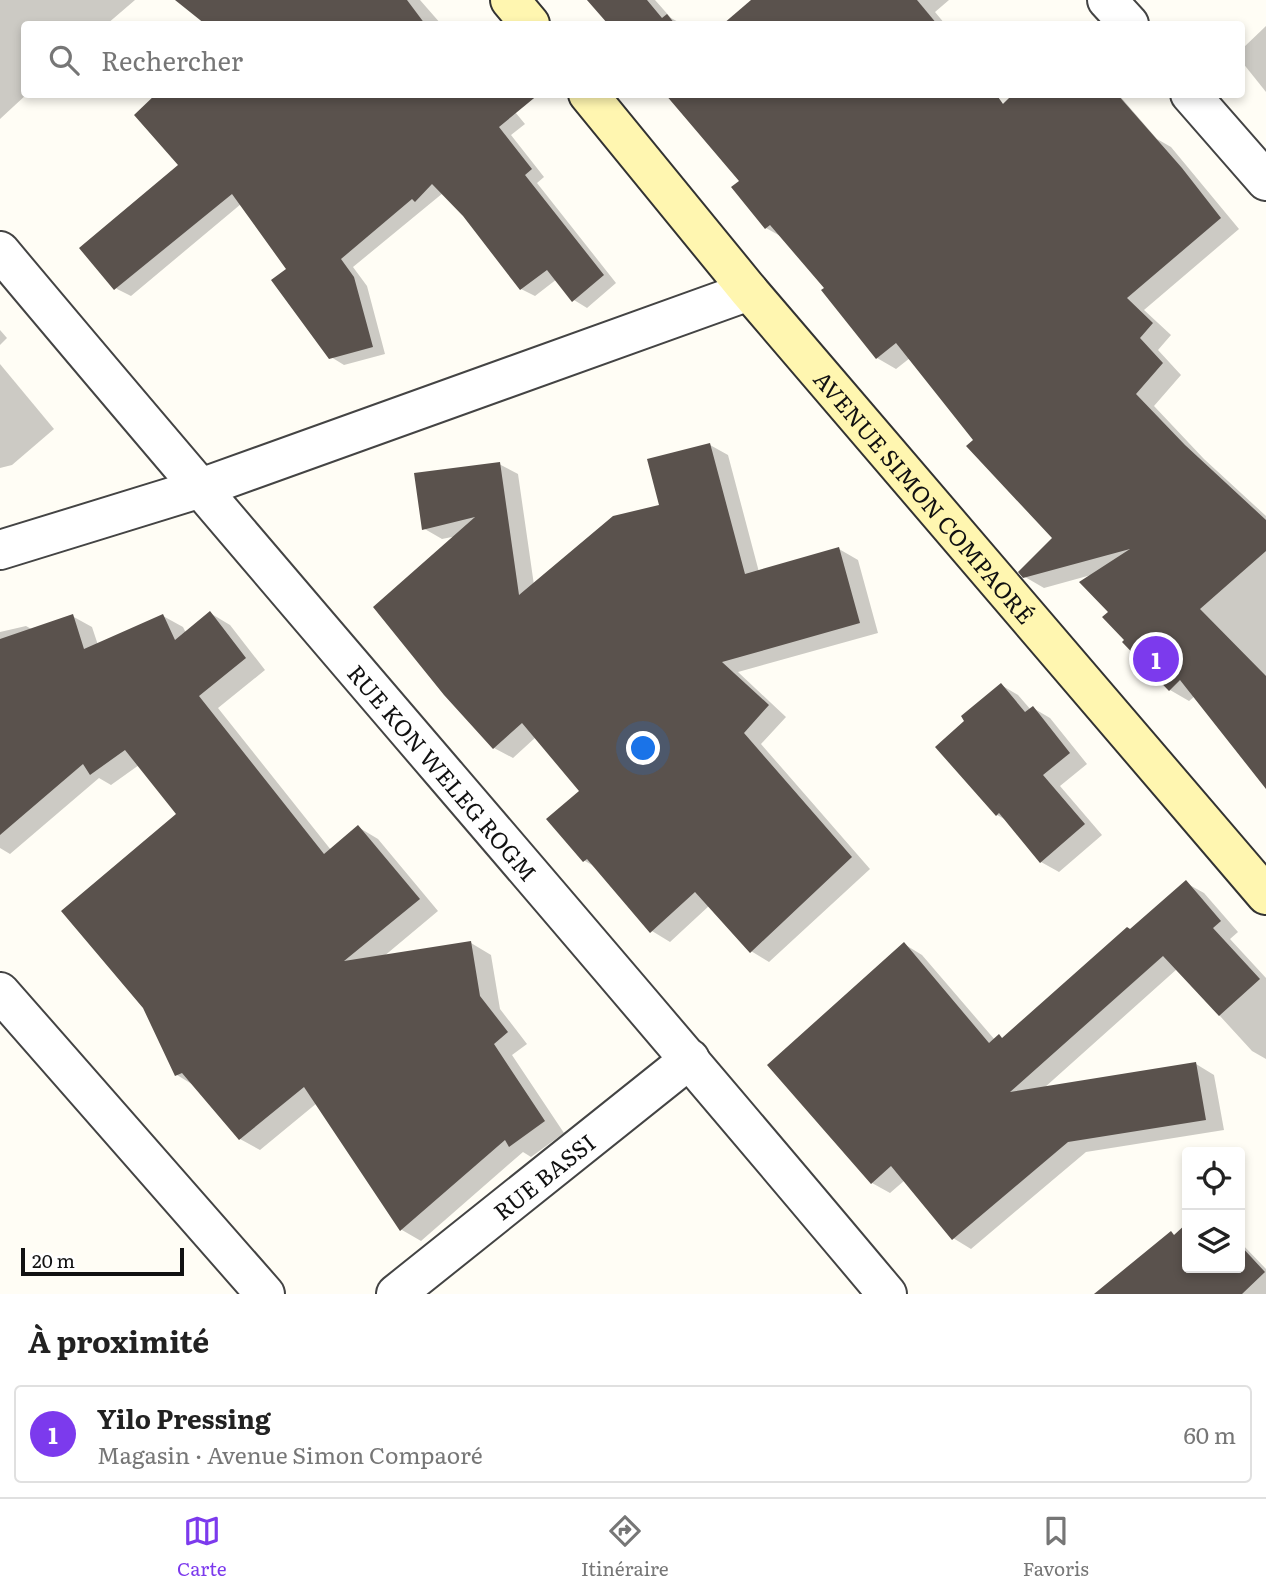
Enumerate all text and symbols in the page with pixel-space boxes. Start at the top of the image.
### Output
search box [21,21,1245,98]
text: Rechercher [101,40,243,79]
icon: search [45,41,83,79]
street label: AVENUE SIMON COMPAORÉ [807,362,1043,631]
pin: 1 [1133,633,1179,685]
street label: RUE KON WELEG ROGM [341,656,546,888]
your location [626,731,660,765]
street label: RUE BASSI [485,1125,602,1227]
map controls [1182,1147,1245,1273]
button: locate [1182,1147,1245,1210]
button: layers [1182,1210,1245,1273]
scale bar [21,1245,184,1277]
text: 20 m [32,1246,75,1274]
text: À proximité [28,1318,209,1362]
text: Yilo Pressing [97,1398,271,1437]
text: 1 [48,1417,58,1451]
text: 60 m [1183,1417,1236,1451]
text: Magasin · Avenue Simon Compaoré [97,1437,483,1471]
tab: Carte [177,1512,227,1582]
tab: Itinéraire [581,1512,669,1582]
tab: Favoris [1023,1512,1089,1582]

